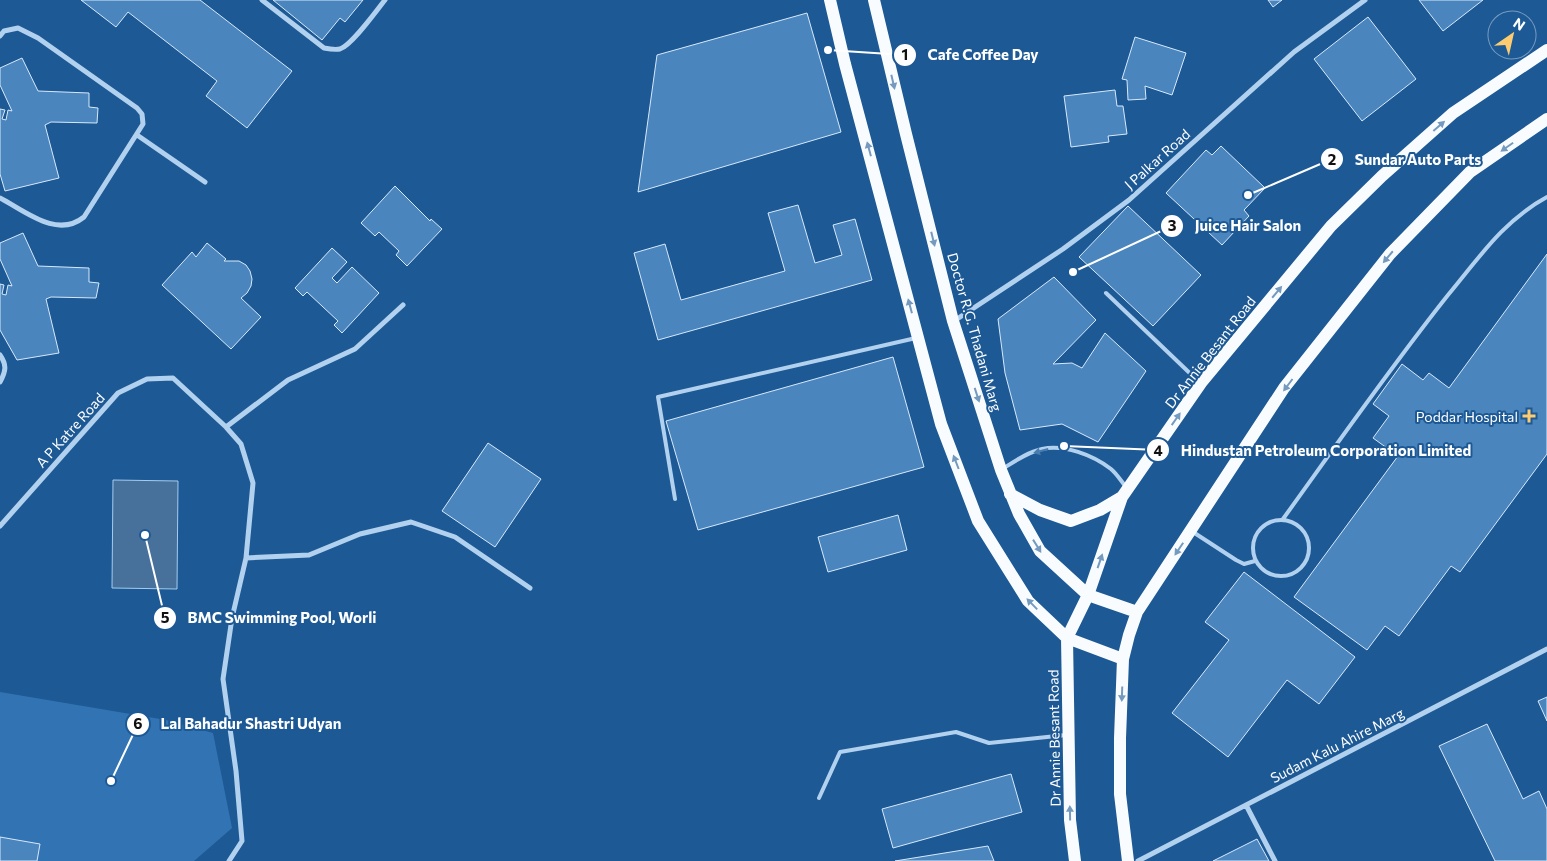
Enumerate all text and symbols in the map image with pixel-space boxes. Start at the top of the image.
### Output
north arrow [1487,10,1537,60]
text: N [1510,14,1529,34]
callout: Cafe Coffee Day [893,40,1049,70]
text: 1 [902,45,908,63]
text: Cafe Coffee Day [927,45,1039,63]
one-way arrow [889,74,897,89]
one-way arrow [1432,120,1444,132]
street label: J Palkar Road [1121,125,1193,193]
one-way arrow [864,142,872,157]
one-way arrow [1500,142,1514,152]
callout: Sundar Auto Parts [1320,144,1491,174]
text: 2 [1328,150,1336,168]
text: Sundar Auto Parts [1355,150,1481,168]
callout: Juice Hair Salon [1160,211,1311,241]
text: 3 [1168,216,1177,234]
text: Juice Hair Salon [1195,216,1301,234]
one-way arrow [929,232,937,247]
one-way arrow [1383,250,1394,263]
street label: Doctor R.G. Thadani Marg [944,251,1006,414]
one-way arrow [1271,286,1282,299]
street label: Dr Annie Besant Road [1161,293,1259,411]
one-way arrow [906,299,914,314]
one-way arrow [1282,378,1293,391]
one-way arrow [974,388,981,403]
street label: A P Katre Road [32,389,108,471]
place label: Poddar Hospital [1416,408,1518,425]
marker: Poddar Hospital [1522,409,1536,423]
one-way arrow [1171,413,1181,426]
callout: Hindustan Petroleum Corporation Limited [1146,435,1481,465]
text: 4 [1153,441,1163,459]
text: Hindustan Petroleum Corporation Limited [1181,441,1471,459]
one-way arrow [1033,447,1048,455]
one-way arrow [951,455,959,469]
one-way arrow [1032,539,1042,552]
one-way arrow [1174,543,1183,556]
one-way arrow [1097,554,1104,569]
one-way arrow [1026,599,1038,611]
callout: BMC Swimming Pool, Worli [153,603,387,633]
text: 5 [161,608,170,626]
text: BMC Swimming Pool, Worli [188,608,376,626]
street label: Dr Annie Besant Road [1044,669,1064,807]
one-way arrow [1118,686,1126,702]
street label: Sudam Kalu Ahire Marg [1267,704,1407,786]
callout: Lal Bahadur Shastri Udyan [125,709,351,739]
text: 6 [133,714,143,732]
text: Lal Bahadur Shastri Udyan [161,714,341,732]
one-way arrow [1066,804,1074,820]

